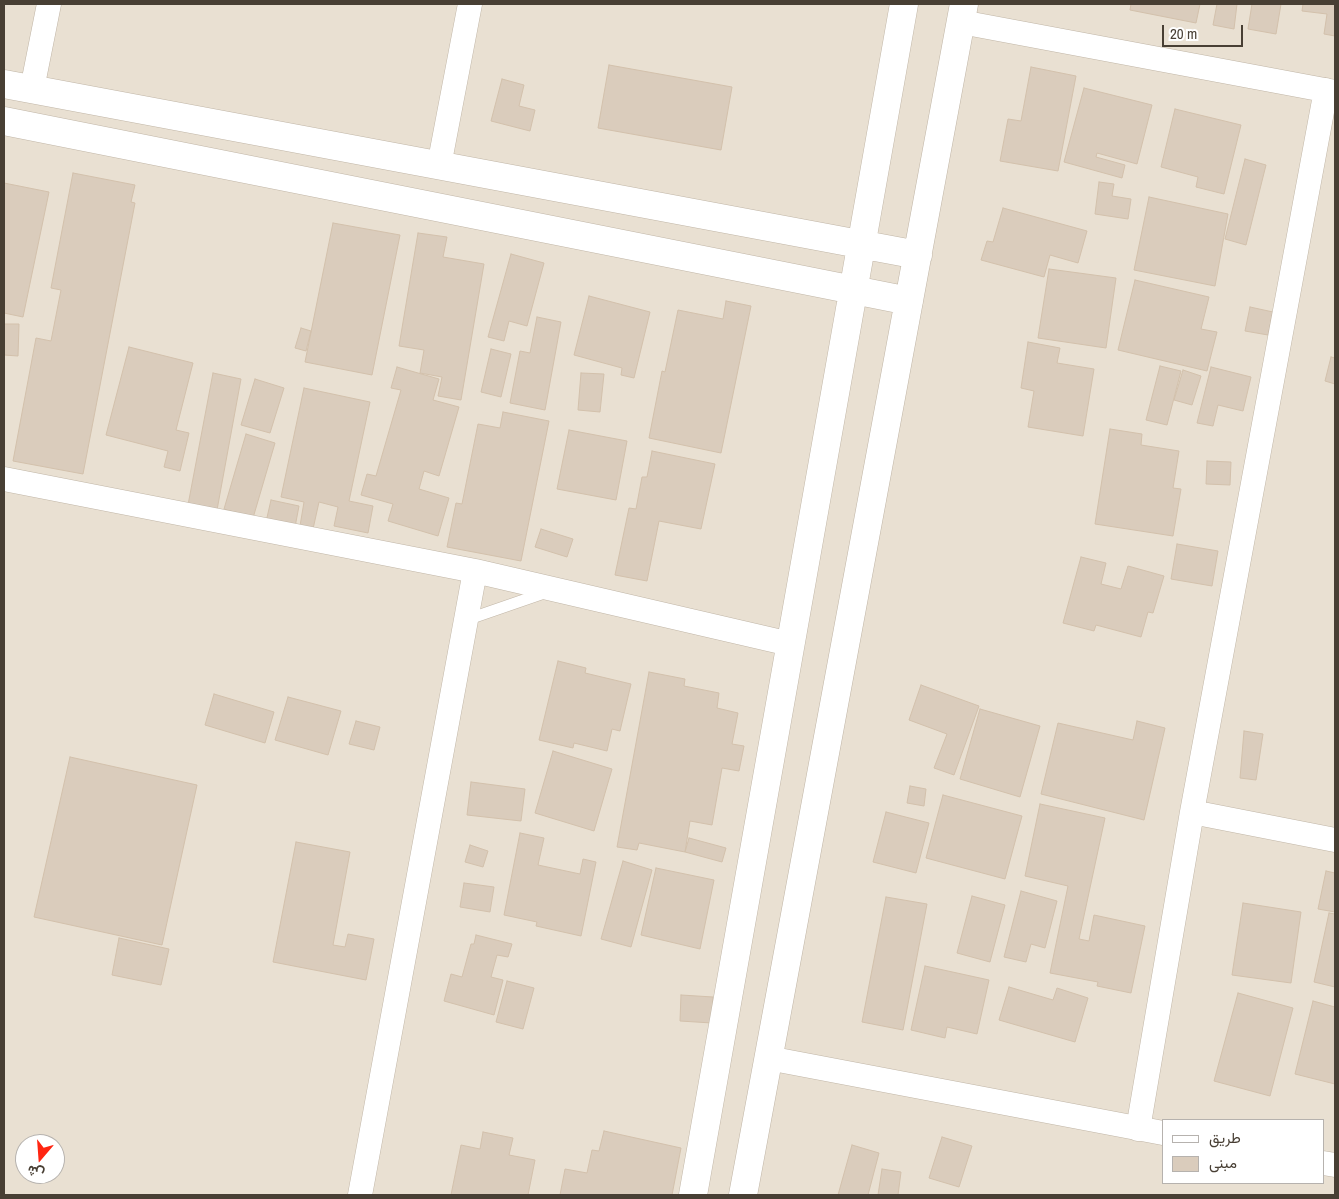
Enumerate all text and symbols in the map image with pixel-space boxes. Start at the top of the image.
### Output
scale bar [1164,15,1245,47]
text: 20 m [1170,23,1197,44]
legend [1162,1119,1324,1184]
text: طريق [1209,1127,1241,1148]
north arrow [15,1134,65,1184]
text: مبنى [1209,1152,1237,1173]
text: ش [25,1161,46,1183]

